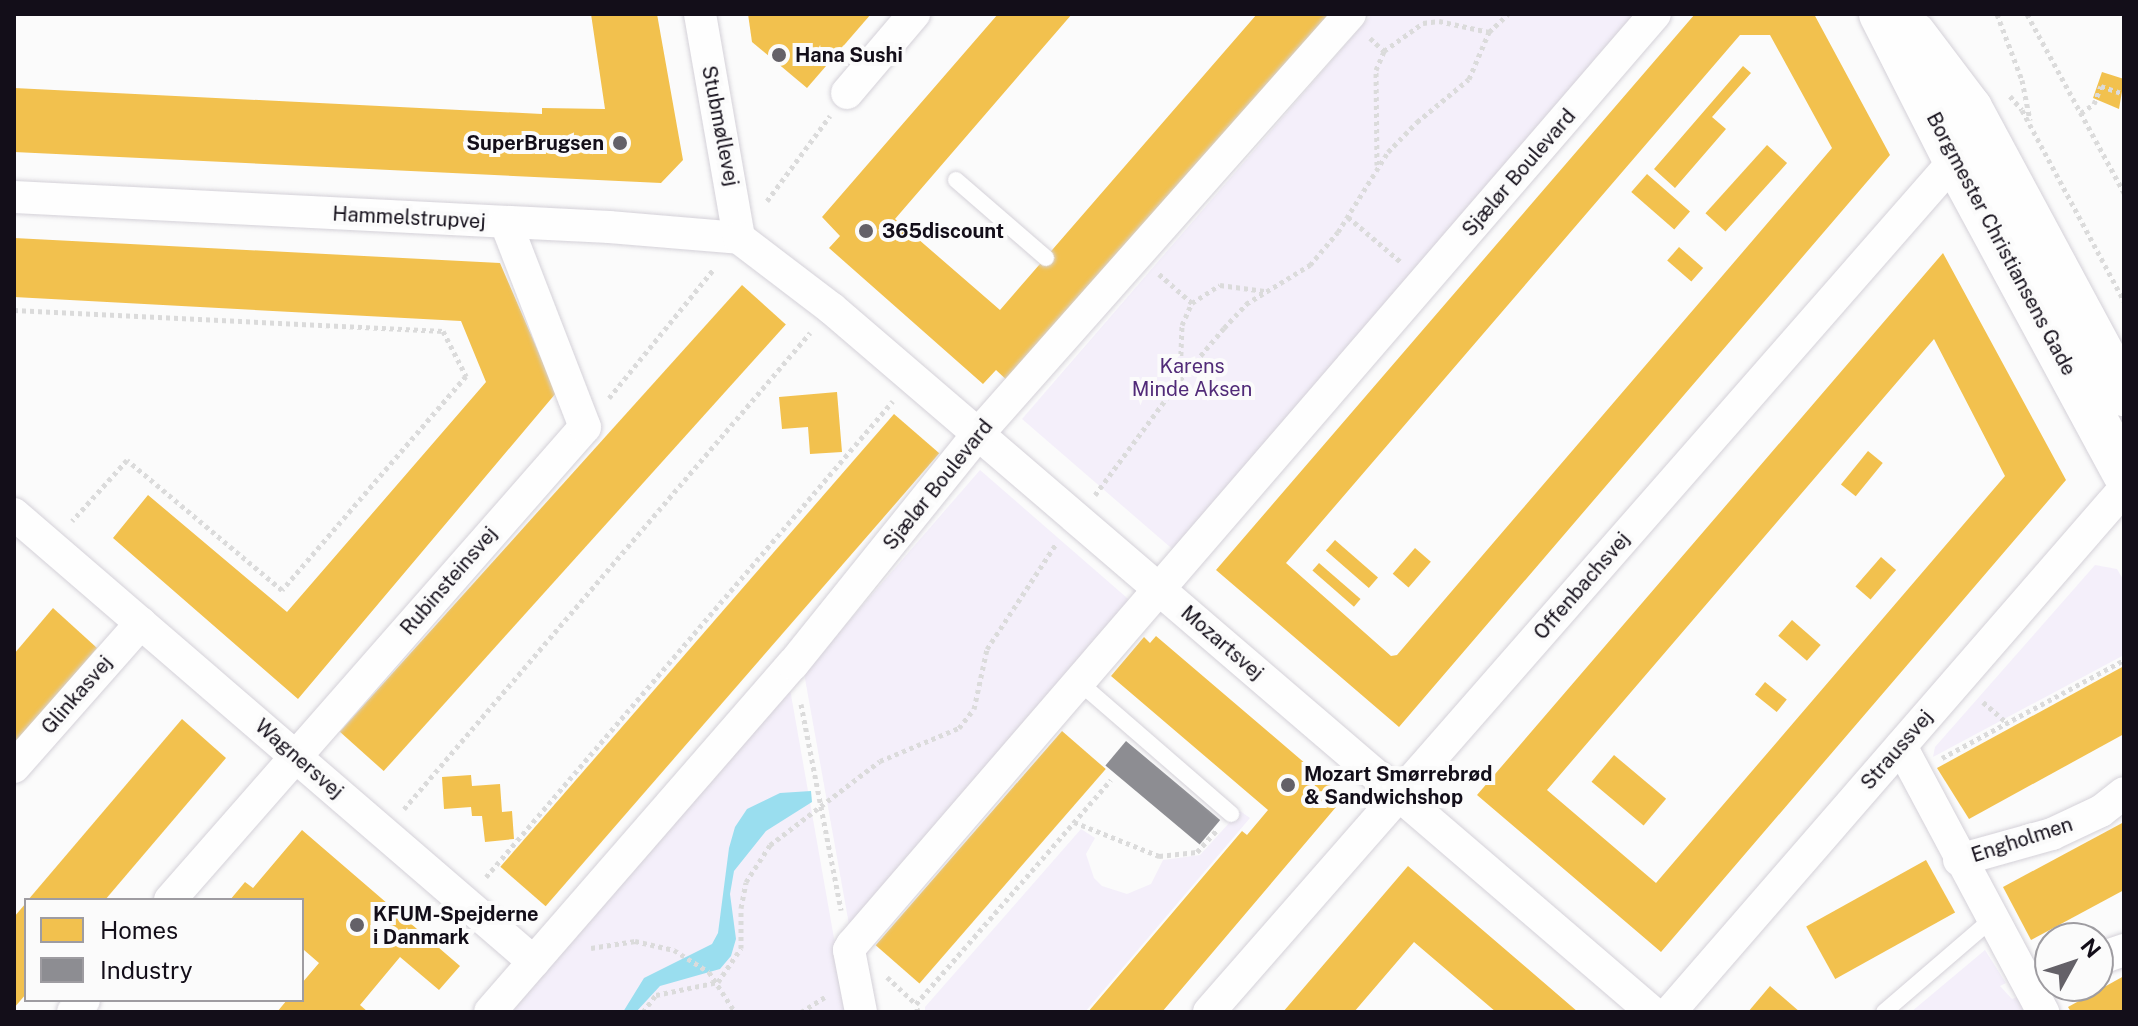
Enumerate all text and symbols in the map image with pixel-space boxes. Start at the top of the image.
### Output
place label: Hana Sushi [795,43,903,67]
marker: Hana Sushi [770,46,788,64]
street label: Stubmøllevej [697,64,743,188]
street label: Sjælør Boulevard [1457,105,1581,241]
street label: Borgmester Christiansens Gade [1921,108,2081,380]
place label: SuperBrugsen [466,131,604,155]
marker: SuperBrugsen [611,134,629,152]
street label: Hammelstrupvej [332,202,486,234]
place label: 365discount [882,219,1004,243]
marker: 365discount [857,222,875,240]
park label: Karens Minde Aksen [1132,355,1252,402]
street label: Sjælør Boulevard [878,415,998,555]
street label: Rubinsteinsvej [396,522,502,640]
street label: Offenbachsvej [1529,527,1635,645]
street label: Mozartsvej [1176,601,1268,685]
street label: Glinkasvej [37,651,117,739]
street label: Straussvej [1856,705,1938,795]
street label: Wagnersvej [250,714,348,804]
place label: Mozart Smørrebrød & Sandwichshop [1304,762,1493,809]
marker: Mozart Smørrebrød & Sandwichshop [1279,776,1297,794]
street label: Engholmen [1968,812,2076,868]
legend [24,898,304,1002]
place label: KFUM-Spejderne i Danmark [373,902,539,949]
text: Homes [100,916,178,944]
marker: KFUM-Spejderne i Danmark [348,916,366,934]
north arrow [2034,922,2114,1002]
text: N [2075,933,2106,963]
text: Industry [100,956,193,984]

